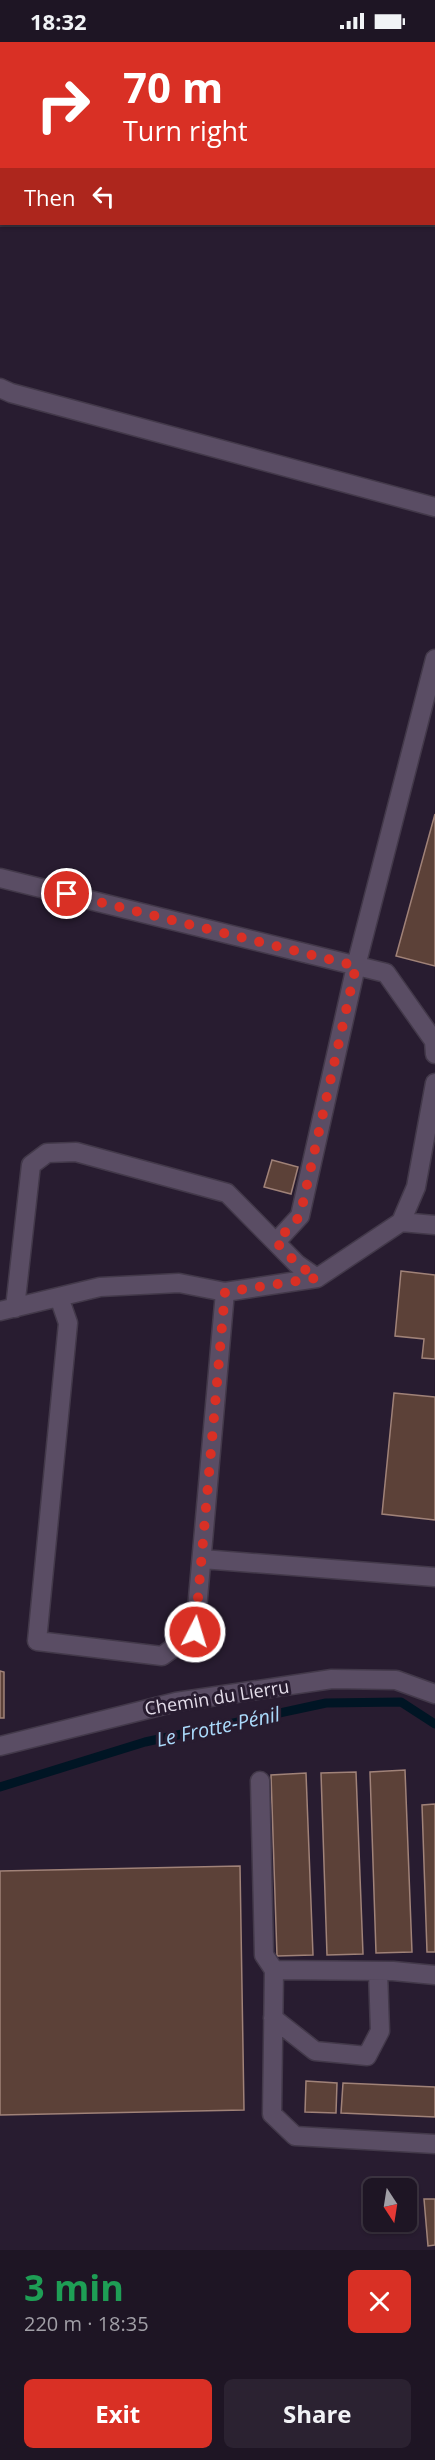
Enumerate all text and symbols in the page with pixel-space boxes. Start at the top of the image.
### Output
text: 18:32 [30,6,87,36]
text: 70 m [123,58,223,115]
icon: right [24,66,102,144]
text: Turn right [123,112,248,149]
icon: left [87,180,120,213]
text: Then [24,182,75,212]
pin [41,868,92,919]
icon: arrive [50,877,83,910]
position arrow [163,1600,227,1664]
street label: Chemin du Lierru [143,1674,291,1720]
water label: Le Frotte-Pénil [154,1700,283,1753]
north arrow [363,2178,417,2232]
map controls [363,2178,417,2232]
text: 3 min [24,2263,124,2312]
button: close [348,2270,411,2333]
text: 220 m · 18:35 [24,2310,149,2337]
button: Exit [24,2379,212,2448]
button: Share [224,2379,411,2448]

